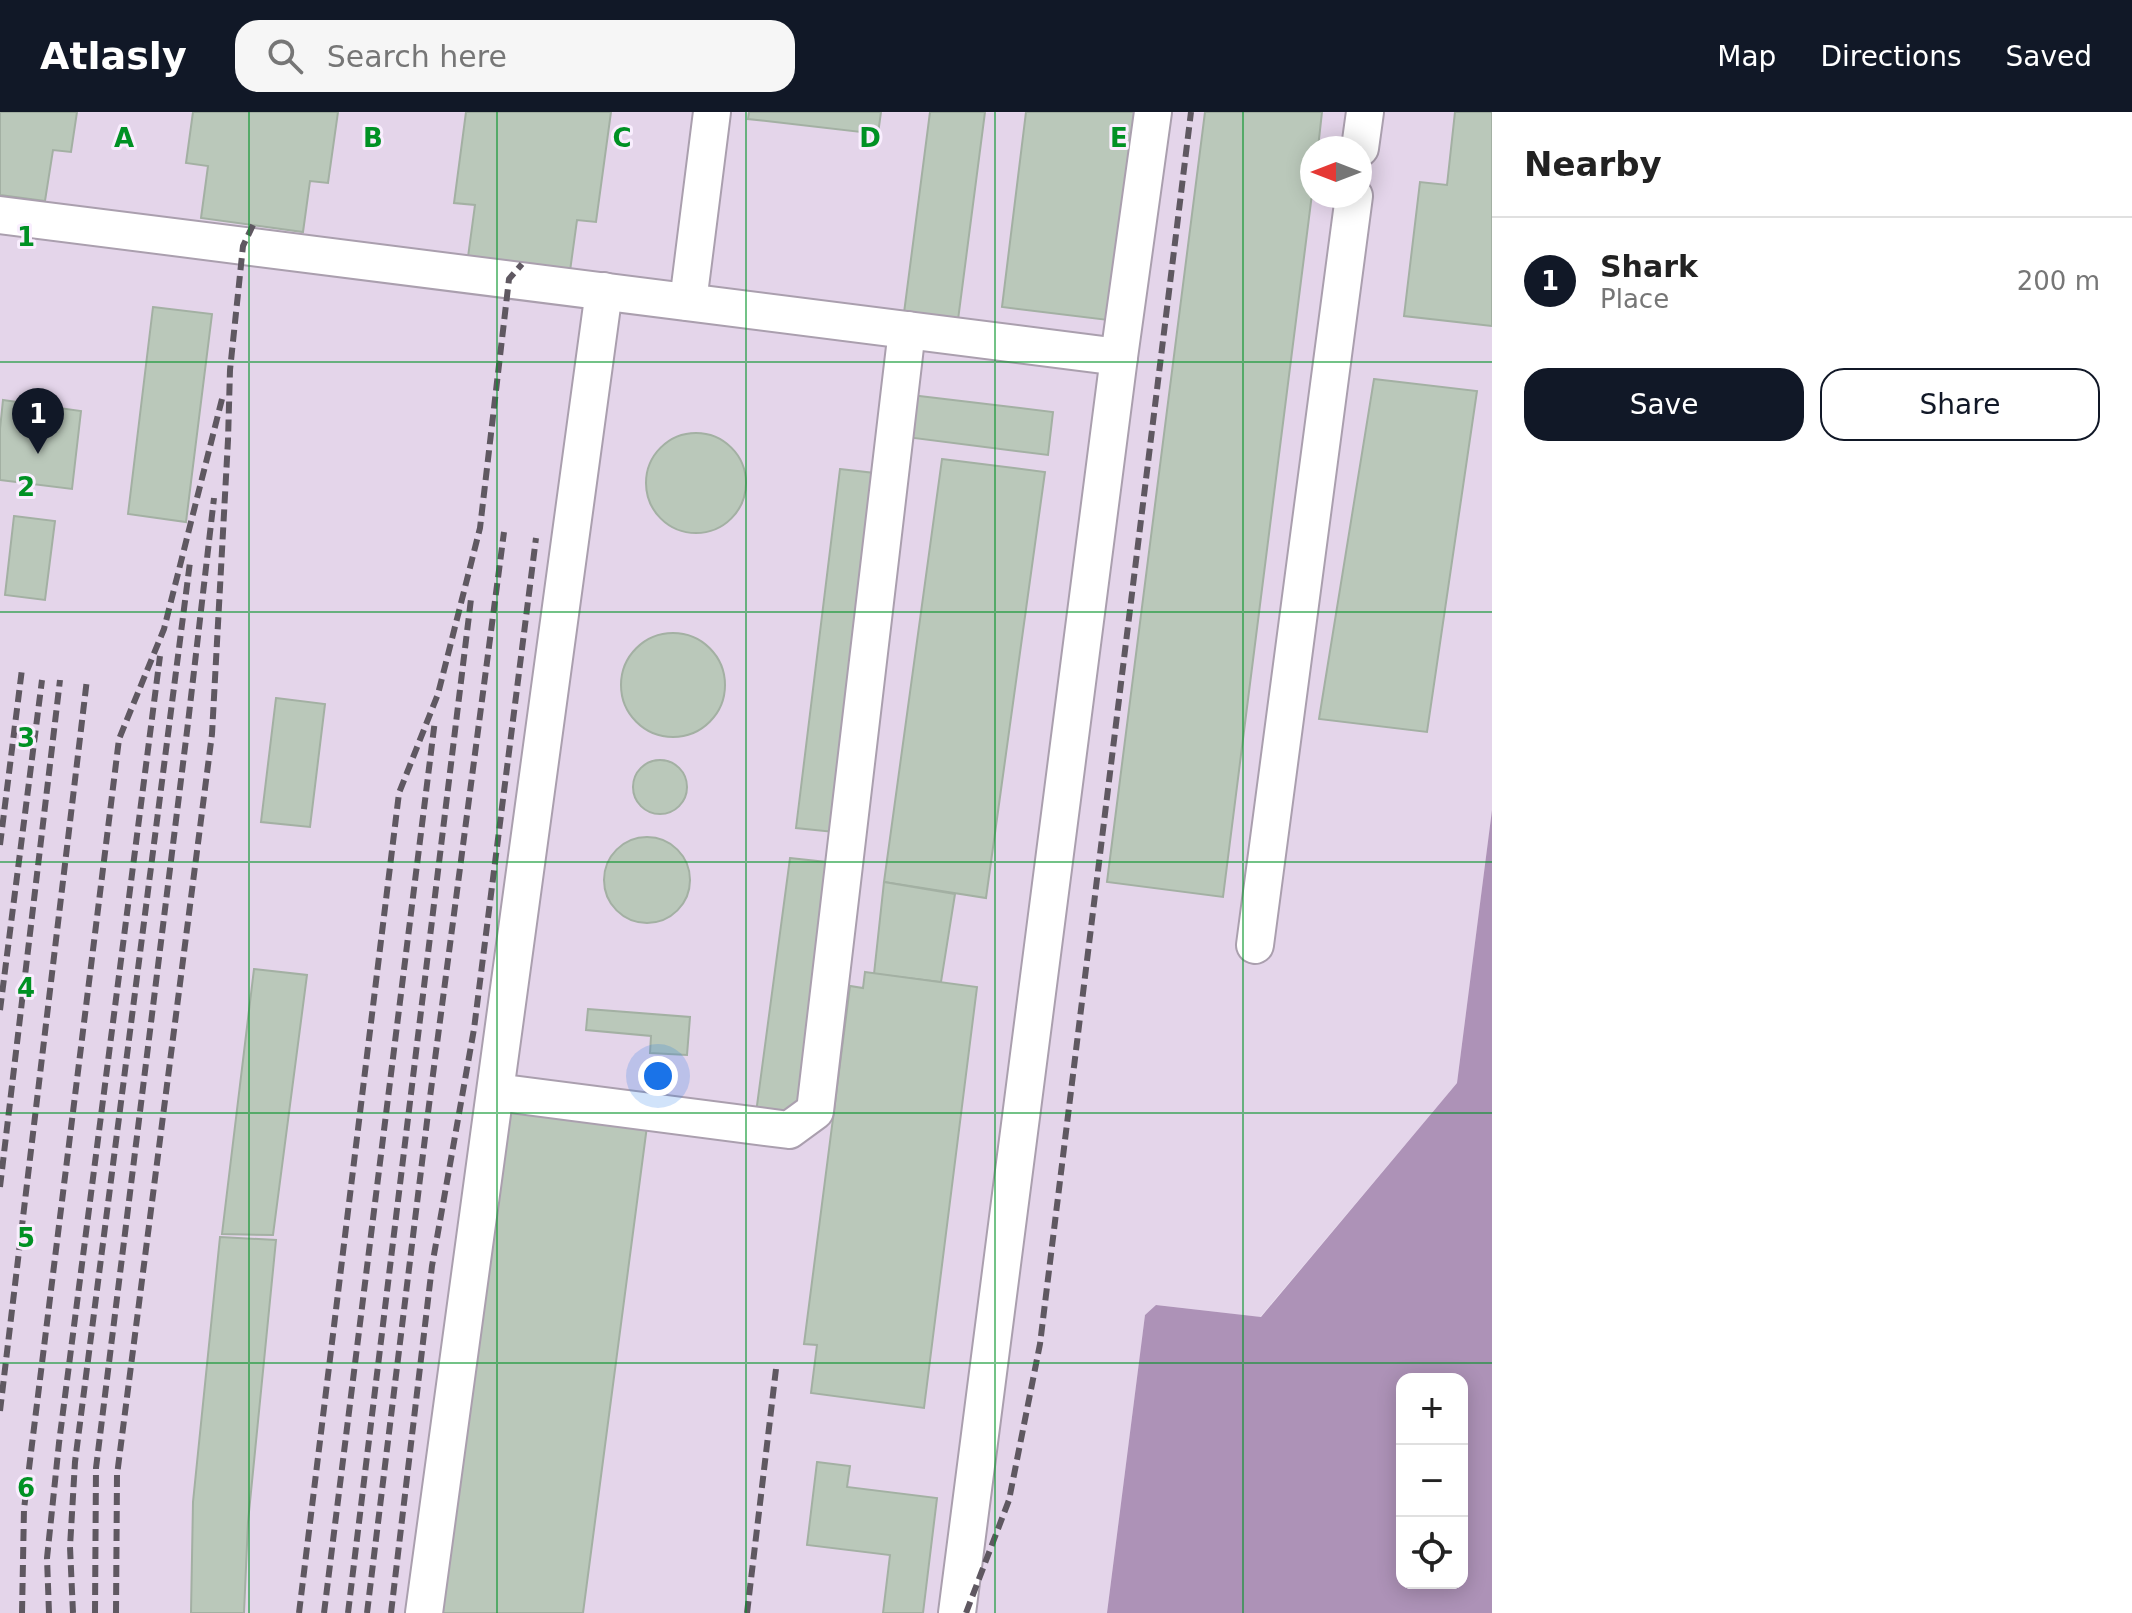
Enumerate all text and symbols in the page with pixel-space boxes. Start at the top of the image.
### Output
search box [235,20,795,92]
text: Atlasly [40,34,187,78]
icon: search [263,34,307,78]
text: Search here [327,39,507,74]
text: Map [1717,40,1776,73]
text: Directions [1820,40,1961,73]
text: Saved [2005,40,2092,73]
text: A [114,123,134,153]
text: B [363,123,383,153]
text: C [612,123,632,153]
text: D [859,123,881,153]
text: E [1110,123,1128,153]
north arrow [1300,136,1372,208]
text: Nearby [1524,144,1662,184]
text: 1 [17,222,35,252]
text: Shark [1600,249,1698,284]
text: 1 [1541,266,1559,296]
text: 200 m [2017,266,2100,296]
text: Place [1600,284,1669,314]
button: Save [1524,368,1804,441]
button: Share [1820,368,2100,441]
pin: 1 [12,388,64,454]
text: 2 [17,472,35,502]
text: 3 [17,723,35,753]
text: 4 [17,973,35,1003]
your location [638,1056,678,1096]
text: 5 [17,1223,35,1253]
map controls [1396,1373,1468,1589]
button: + [1396,1373,1468,1445]
button: − [1396,1445,1468,1517]
text: 6 [17,1473,35,1503]
button: locate [1396,1517,1468,1589]

